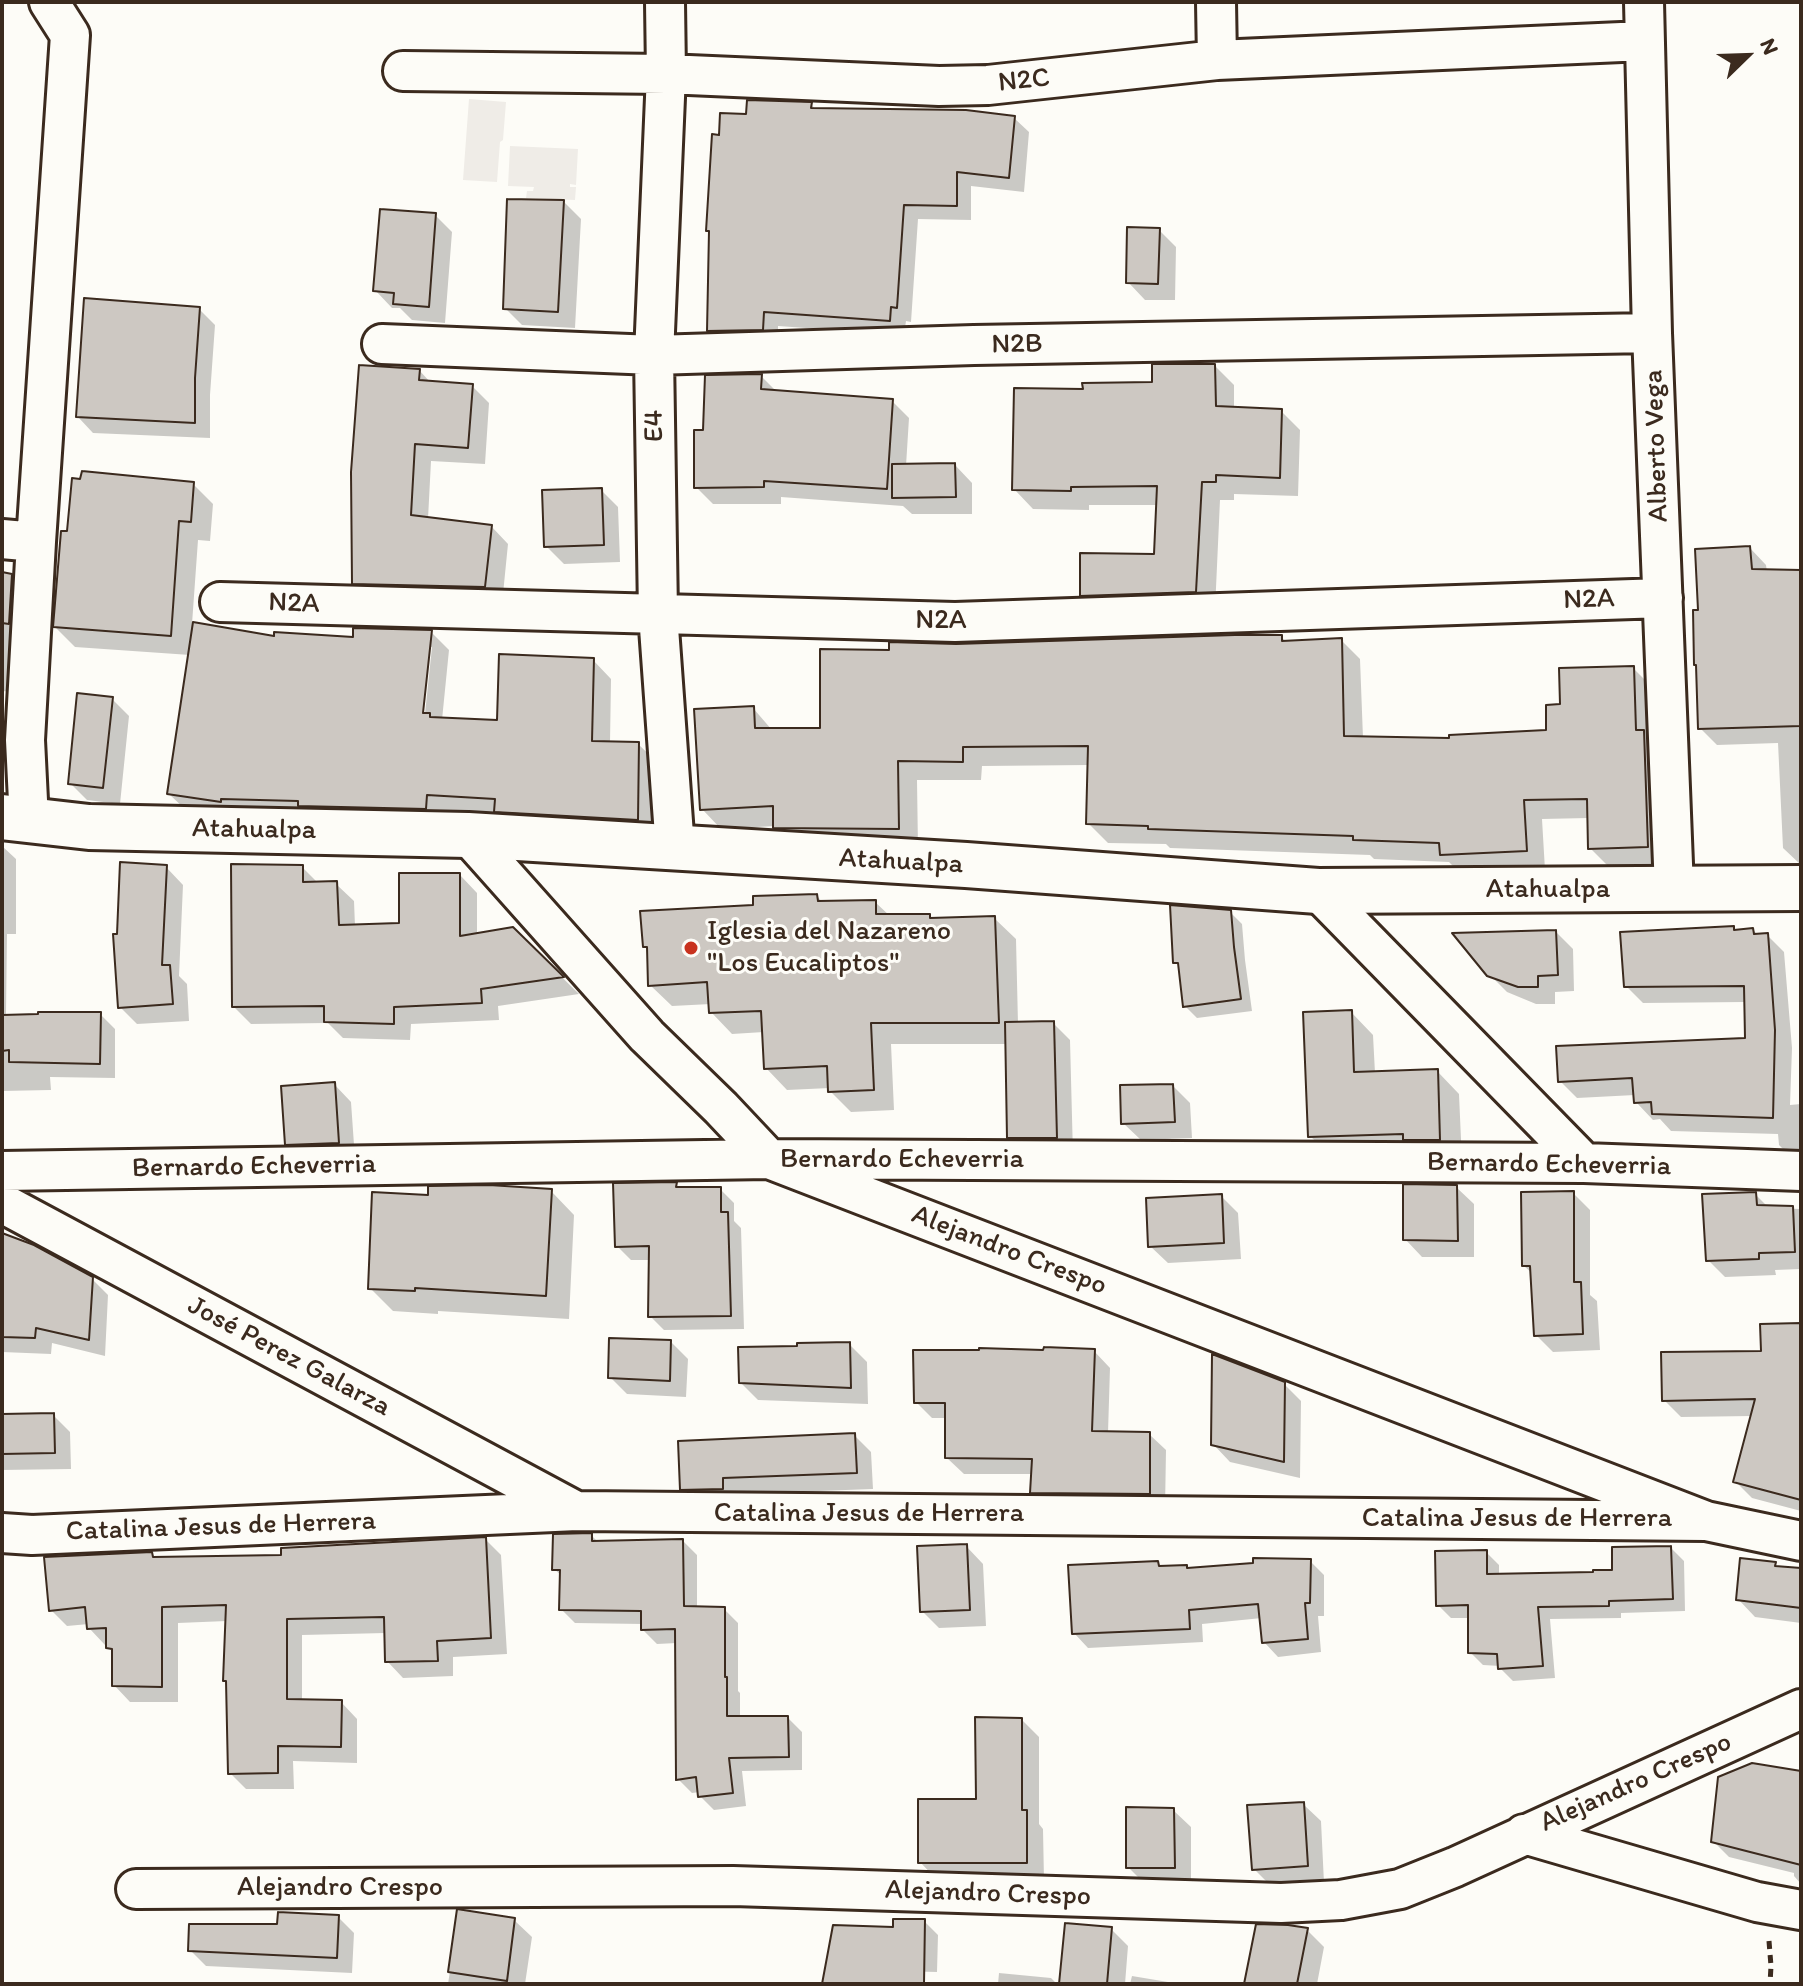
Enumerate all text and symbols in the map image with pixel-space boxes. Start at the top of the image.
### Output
north arrow [1707,16,1787,96]
text: N [1754,34,1785,59]
street label: N2C [997,62,1051,100]
street label: N2B [991,328,1043,362]
street label: Alberto Vega [1638,369,1676,523]
street label: E4 [638,410,672,442]
street label: N2A [1563,582,1615,618]
street label: N2A [268,586,320,622]
street label: N2A [915,604,967,638]
street label: Atahualpa [191,812,317,848]
street label: Atahualpa [838,842,964,882]
street label: Atahualpa [1486,873,1610,907]
place label: Iglesia del Nazareno "Los Eucaliptos" [707,915,951,981]
marker: Iglesia del Nazareno "Los Eucaliptos" [682,939,700,957]
street label: Bernardo Echeverria [780,1143,1024,1177]
street label: Bernardo Echeverria [1427,1146,1671,1184]
street label: Bernardo Echeverria [132,1148,376,1186]
street label: Alejandro Crespo [907,1198,1111,1304]
street label: José Perez Galarza [182,1289,396,1425]
street label: Catalina Jesus de Herrera [714,1497,1024,1531]
street label: Catalina Jesus de Herrera [1362,1502,1672,1536]
street label: Catalina Jesus de Herrera [65,1505,377,1549]
street label: Alejandro Crespo [1535,1726,1737,1840]
street label: Alejandro Crespo [237,1871,443,1905]
street label: Alejandro Crespo [884,1874,1092,1914]

